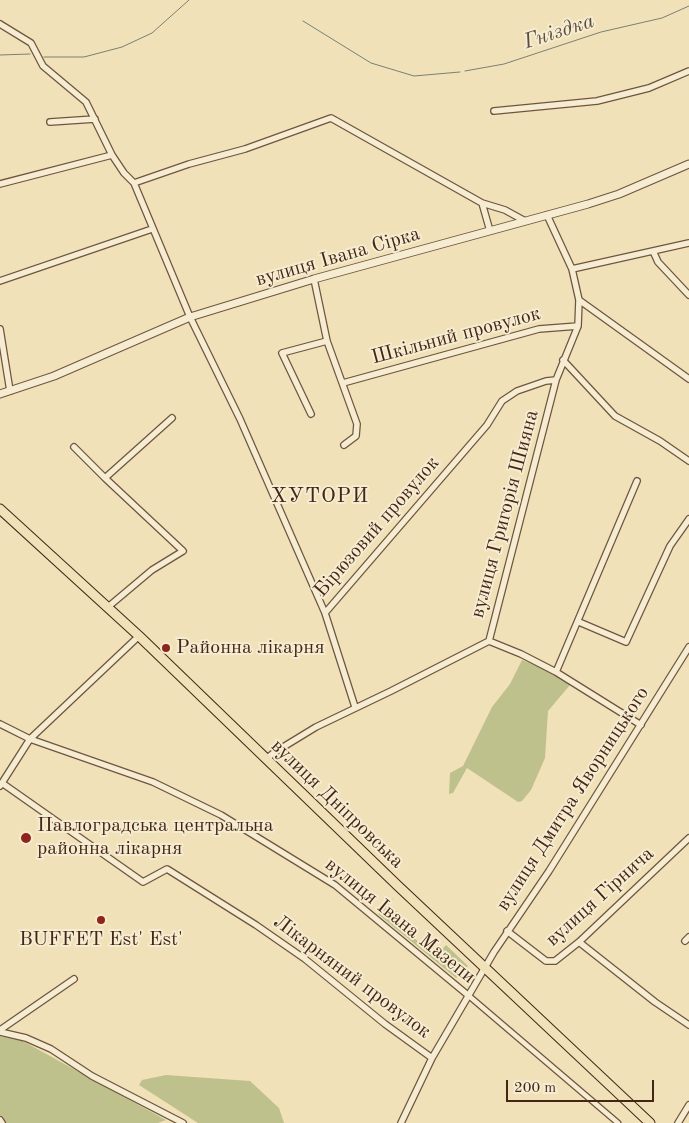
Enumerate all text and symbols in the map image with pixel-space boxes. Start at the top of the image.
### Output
water label: Гніздка [520,9,598,55]
street label: вулиця Івана Сірка [253,222,423,292]
street label: Шкільний провулок [369,302,543,370]
street label: вулиця Григорія Шияна [466,407,544,621]
street label: Бірюзовий провулок [309,452,445,602]
district label: ХУТОРИ [270,483,370,509]
place label: Районна лікарня [176,636,325,660]
marker: Районна лікарня [160,642,172,654]
street label: вулиця Дмитра Яворницького [491,682,655,916]
street label: вулиця Дніпровська [265,734,409,874]
place label: Павлоградська центральна районна лікарня [37,814,274,861]
marker: Павлоградська центральна районна лікарня [19,831,33,845]
street label: вулиця Гірнича [541,842,659,952]
street label: вулиця Івана Мазепи [320,853,480,989]
street label: Лікарняний провулок [268,910,436,1044]
marker: BUFFET Est' Est' [95,914,107,926]
place label: BUFFET Est' Est' [19,928,183,952]
scale bar [509,1070,656,1102]
text: 200 m [514,1081,556,1096]

